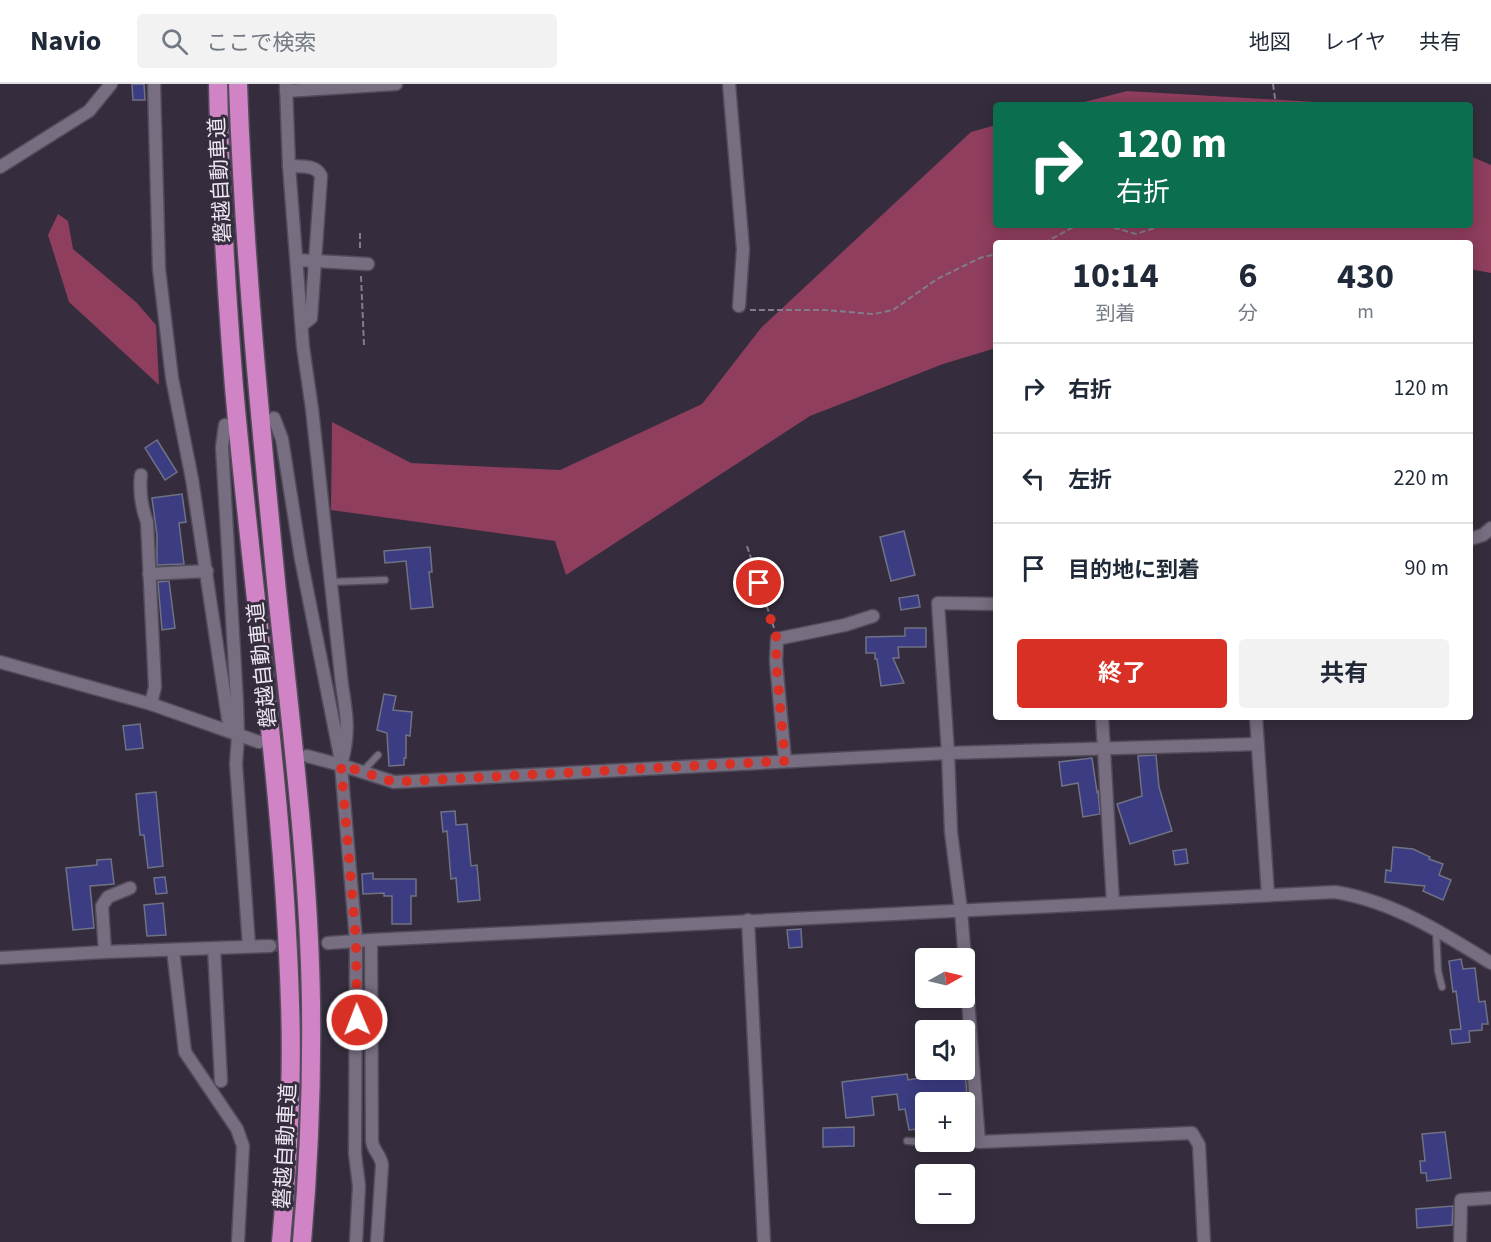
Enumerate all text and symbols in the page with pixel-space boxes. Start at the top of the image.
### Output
search box [137,14,557,68]
text: Navio [30,21,101,61]
icon: search [158,25,191,58]
text: ここで検索 [206,27,316,59]
text: 地図 [1249,27,1291,57]
text: レイヤ [1324,27,1386,57]
text: 共有 [1419,27,1461,57]
text: 120 m [1116,114,1227,174]
street label: 磐越自動車道 [202,116,238,244]
icon: right [1017,126,1095,204]
text: 右折 [1116,173,1170,212]
text: 10:14 [1072,250,1159,301]
text: 6 [1238,250,1257,301]
text: 430 [1337,251,1394,302]
text: m [1357,298,1374,326]
text: 到着 [1095,300,1135,328]
text: 分 [1238,300,1258,328]
icon: right [1017,372,1050,405]
text: 120 m [1394,372,1449,404]
text: 右折 [1068,374,1112,406]
icon: left [1017,462,1050,495]
text: 220 m [1394,462,1449,494]
text: 左折 [1068,464,1112,496]
icon: arrive [1017,552,1050,585]
text: 90 m [1404,552,1449,584]
text: 目的地に到着 [1068,554,1200,586]
pin [733,557,784,608]
icon: arrive [742,566,775,599]
street label: 磐越自動車道 [240,601,284,729]
button: 終了 [1017,639,1227,708]
button: 共有 [1239,639,1449,708]
north arrow [915,948,975,1008]
map controls [915,948,975,1224]
position arrow [325,988,389,1052]
button: sound [915,1020,975,1080]
street label: 磐越自動車道 [267,1082,303,1210]
button: + [915,1092,975,1152]
button: − [915,1164,975,1224]

